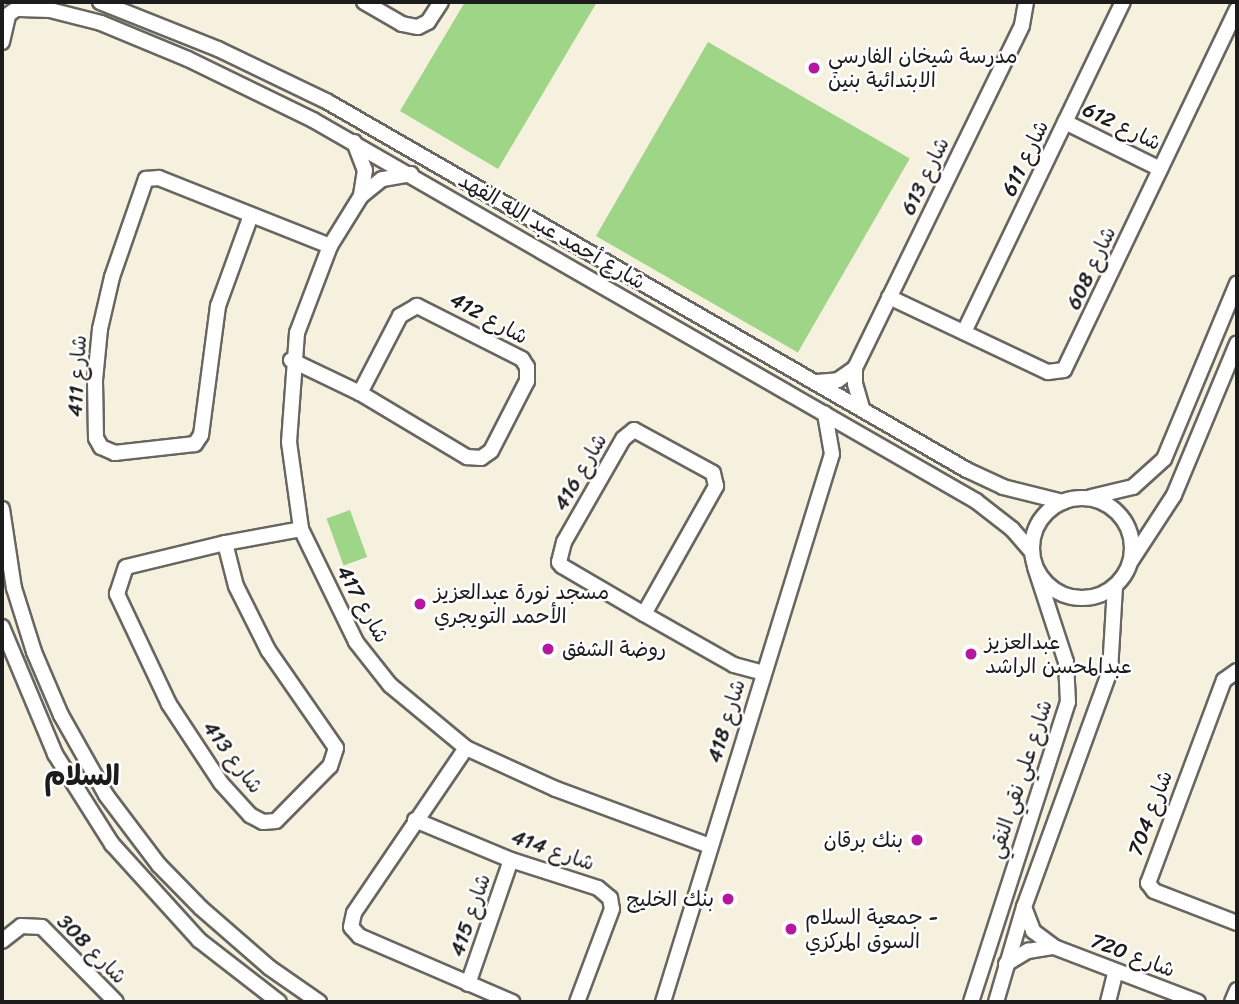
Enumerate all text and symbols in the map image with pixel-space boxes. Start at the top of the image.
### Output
place label: مدرسة شيخان الفارسي الابتدائية بنين [828,43,1018,93]
marker: مدرسة شيخان الفارسي الابتدائية بنين [806,60,822,76]
street label: شارع 612 [1079,96,1165,156]
street label: شارع 611 [996,116,1054,200]
street label: شارع 613 [895,133,955,219]
street label: شارع أحمد عبد الله الفهد [454,167,650,295]
street label: شارع 608 [1061,222,1121,314]
street label: شارع 412 [446,286,532,350]
street label: شارع 411 [62,334,92,418]
street label: شارع 416 [548,429,612,515]
street label: شارع 417 [331,561,395,647]
place label: مسجد نورة عبدالعزيز الأحمد التويجري [434,579,609,629]
marker: مسجد نورة عبدالعزيز الأحمد التويجري [412,596,428,612]
place label: عبدالعزيز عبدالمحسن الراشد [985,629,1132,679]
place label: روضة الشفق [562,636,666,662]
marker: روضة الشفق [540,641,556,657]
marker: عبدالعزيز عبدالمحسن الراشد [963,646,979,662]
street label: شارع 418 [701,676,751,766]
street label: شارع علي نقي النقي [982,697,1058,861]
street label: شارع 413 [197,716,269,798]
district label: السلام [44,759,120,793]
street label: شارع 704 [1122,767,1178,859]
street label: شارع 414 [508,824,598,876]
place label: بنك برقان [824,827,903,853]
marker: بنك برقان [909,832,925,848]
street label: شارع 415 [444,870,496,960]
place label: بنك الخليج [627,886,714,912]
marker: بنك الخليج [720,891,736,907]
place label: جمعية السلام - السوق المركزي [805,904,938,954]
street label: شارع 308 [52,909,132,989]
marker: جمعية السلام - السوق المركزي [783,921,799,937]
street label: شارع 720 [1087,927,1179,983]

